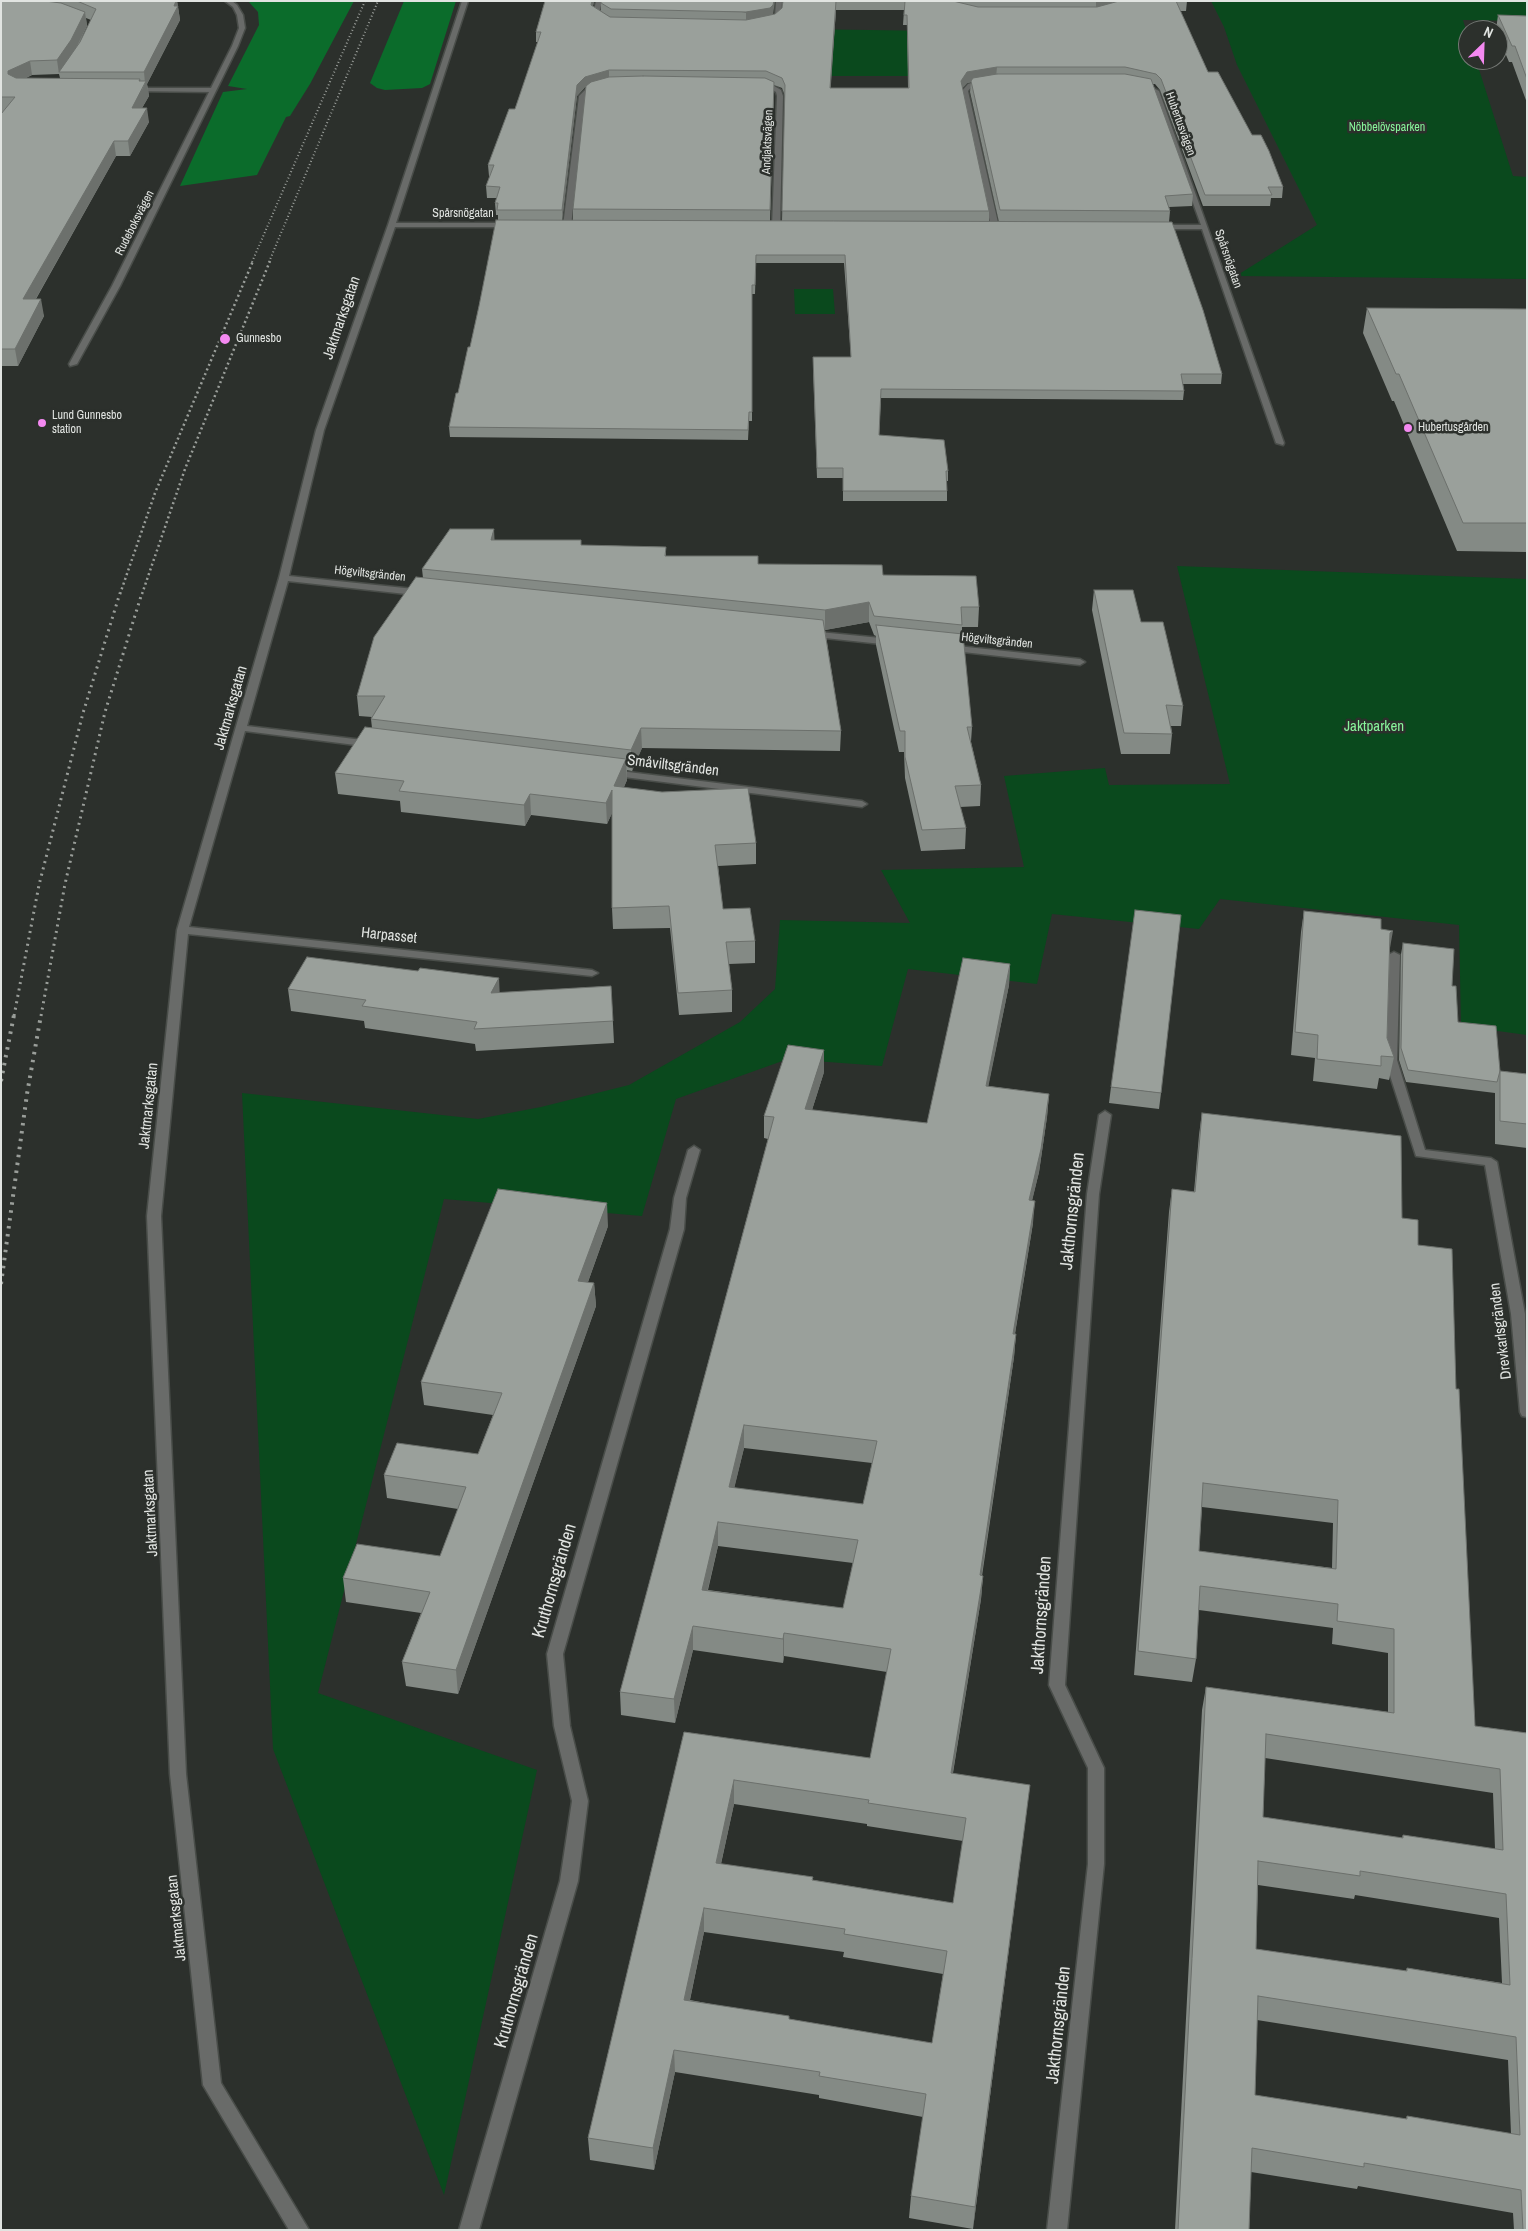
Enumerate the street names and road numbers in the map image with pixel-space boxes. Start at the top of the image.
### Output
street label: Hubertusvägen [1162,90,1198,158]
street label: Andjaktsvägen [760,109,776,175]
street label: Rudeboksvägen [112,188,158,258]
street label: Spårsnögatan [432,207,494,221]
street label: Spårsnögatan [1211,228,1245,290]
street label: Jaktmarksgatan [319,274,365,362]
street label: Högviltsgränden [334,563,406,585]
street label: Högviltsgränden [961,630,1033,652]
street label: Jaktmarksgatan [210,664,252,752]
street label: Småviltsgränden [626,751,720,781]
street label: Harpasset [360,924,418,948]
street label: Jaktmarksgatan [136,1062,162,1150]
street label: Jakthornsgränden [1056,1151,1090,1271]
street label: Drevkarlsgränden [1486,1282,1516,1380]
street label: Jaktmarksgatan [140,1469,162,1557]
street label: Kruthornsgränden [528,1521,582,1641]
street label: Jakthornsgränden [1027,1555,1057,1675]
street label: Jaktmarksgatan [164,1874,190,1962]
street label: Kruthornsgränden [490,1931,544,2051]
street label: Jakthornsgränden [1042,1965,1076,2085]

